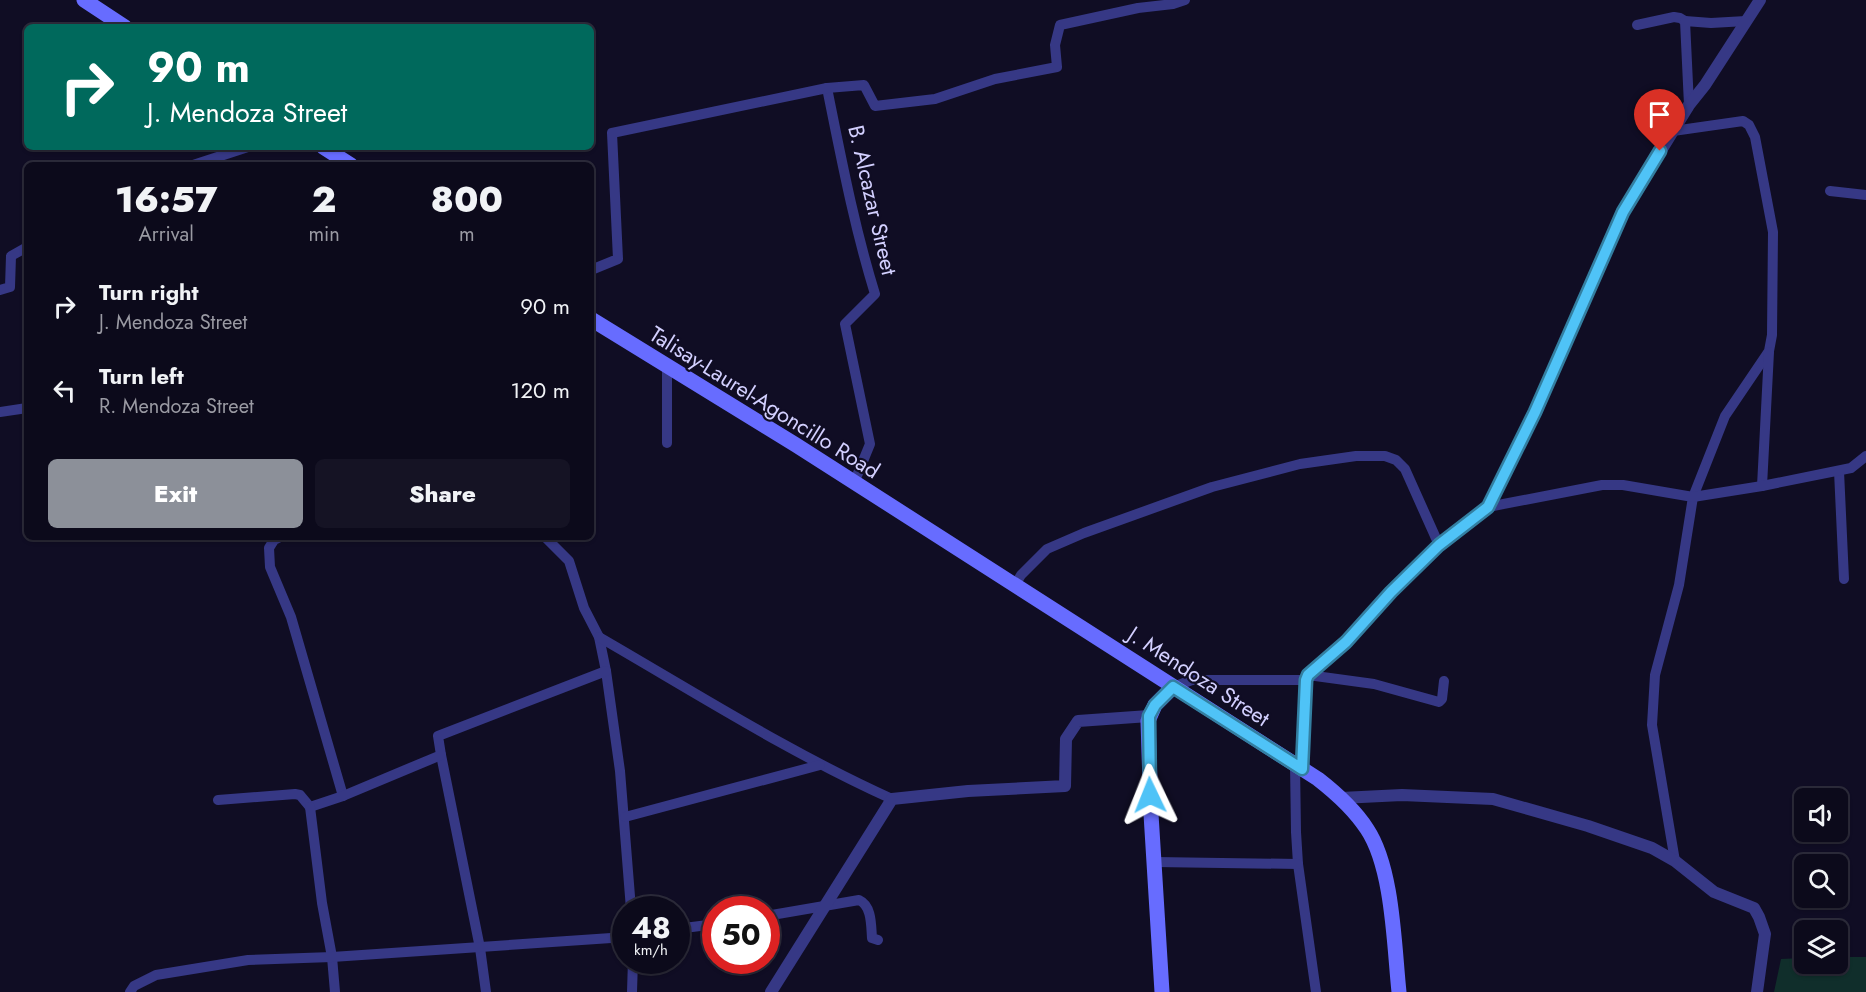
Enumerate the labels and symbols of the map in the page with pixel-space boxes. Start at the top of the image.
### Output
pin [1634,89,1685,151]
street label: B. Alcazar Street [840,122,906,279]
street label: Talisay-Laurel-Agoncillo Road [644,318,886,486]
street label: J. Mendoza Street [1119,617,1277,734]
position arrow [1118,763,1182,827]
speed limit sign: 50 [702,896,780,974]

